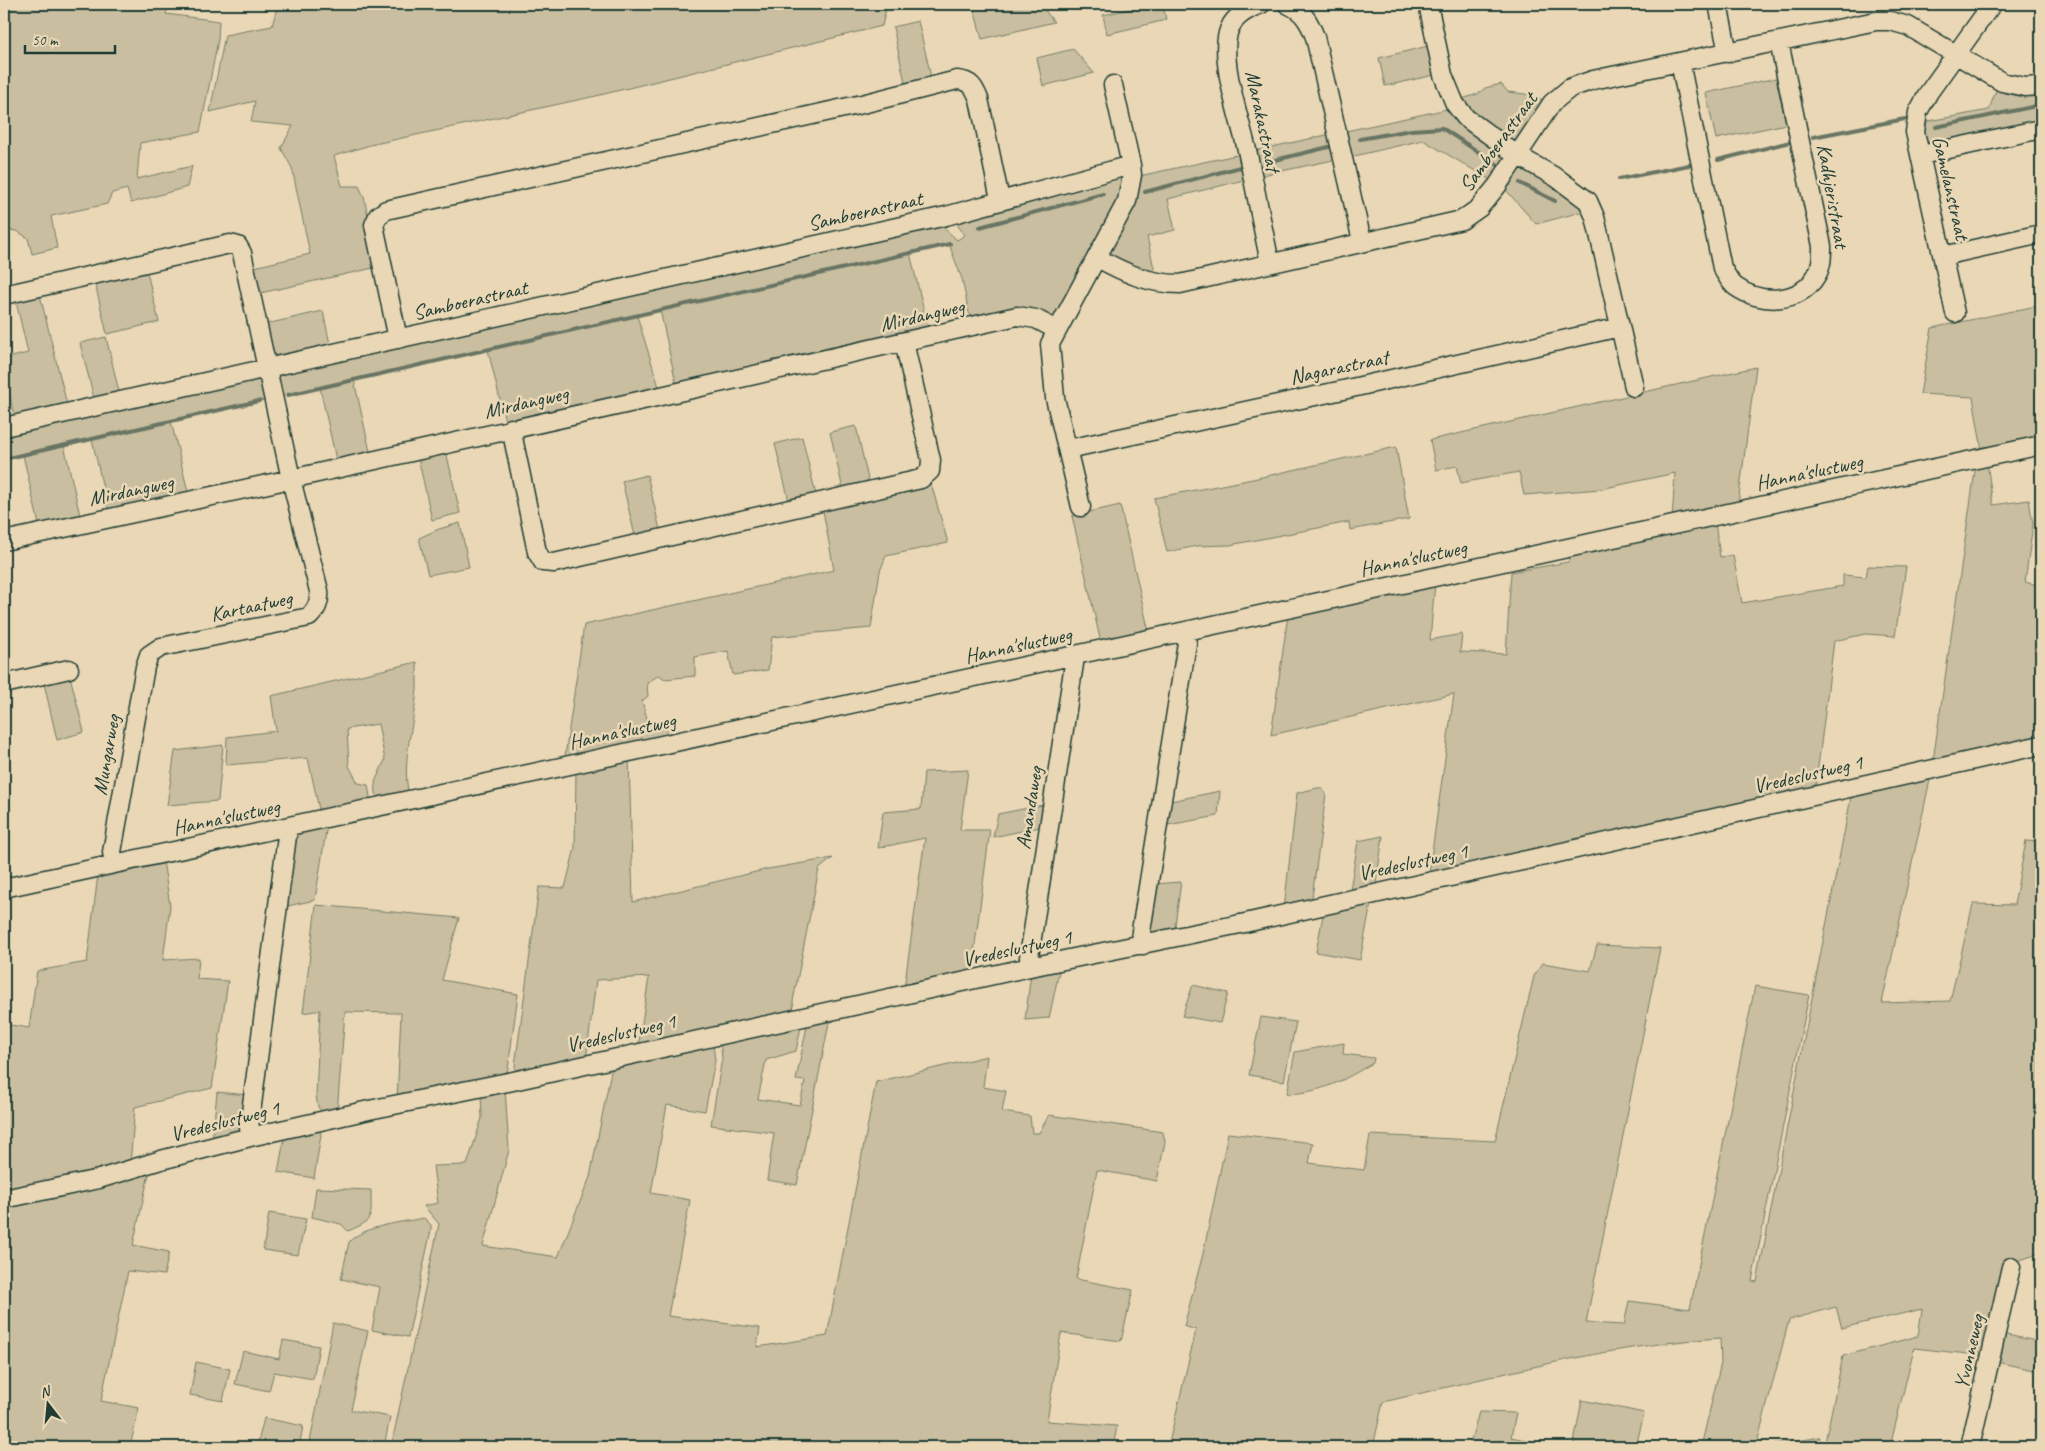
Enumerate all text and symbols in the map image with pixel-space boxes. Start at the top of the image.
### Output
scale bar [25,22,115,54]
text: 50 m [32,31,59,50]
street label: Marakastraat [1240,68,1287,177]
street label: Samboerastraat [1453,85,1544,197]
street label: Gamelanstraat [1926,134,1976,244]
street label: Kadhjeristraat [1811,142,1855,252]
street label: Samboerastraat [805,185,927,237]
street label: Samboerastraat [410,274,532,326]
street label: Mirdangweg [877,292,968,337]
street label: Nagarastraat [1287,343,1394,390]
street label: Mirdangweg [481,379,572,424]
street label: Hanna'slustweg [1753,448,1866,496]
street label: Mirdangweg [86,468,177,512]
street label: Hanna'slustweg [1357,534,1470,582]
street label: Kartaatweg [208,584,296,627]
street label: Hanna'slustweg [962,621,1075,669]
street label: Hanna'slustweg [566,707,679,755]
street label: Mungarweg [86,711,126,797]
street label: Vredeslustweg 1 [1751,748,1867,799]
street label: Amandaweg [1010,764,1049,851]
street label: Hanna'slustweg [170,793,283,841]
street label: Vredeslustweg 1 [1356,837,1472,886]
street label: Vredeslustweg 1 [960,923,1076,972]
street label: Vredeslustweg 1 [564,1007,680,1058]
street label: Vredeslustweg 1 [168,1095,284,1147]
street label: Yvonneweg [1948,1311,1990,1392]
north arrow [22,1378,72,1428]
text: N [38,1382,53,1401]

